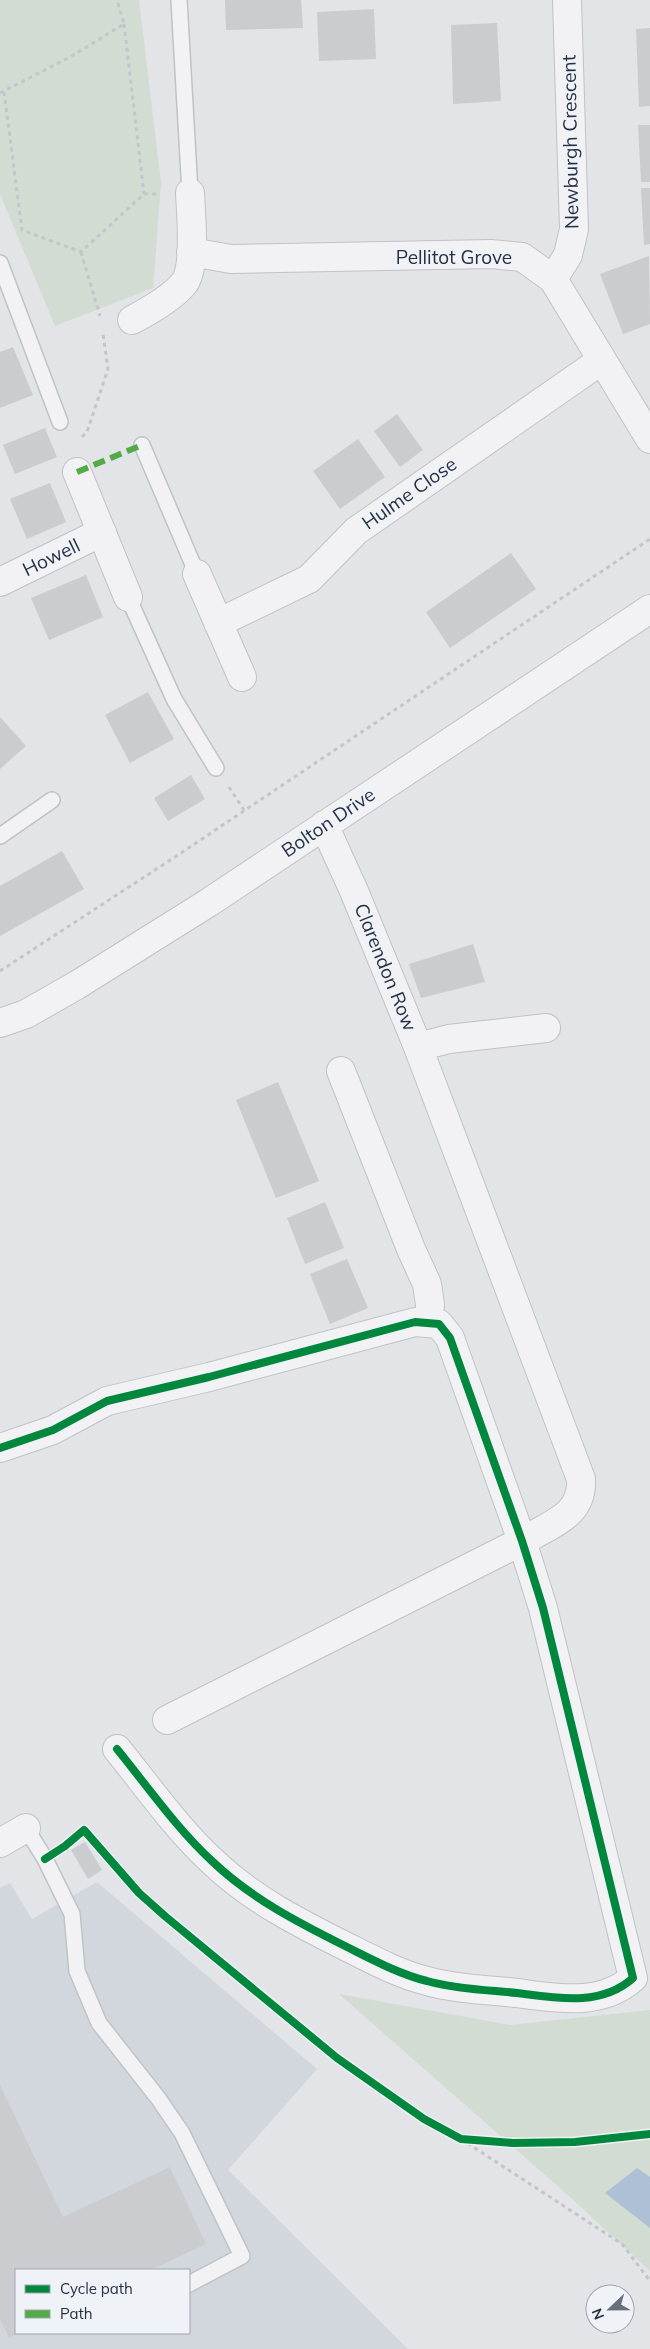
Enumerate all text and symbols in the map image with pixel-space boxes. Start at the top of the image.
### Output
street label: Newburgh Crescent [556,54,584,229]
street label: Pellitot Grove [396,245,512,269]
street label: Hulme Close [357,452,461,534]
street label: Howell [18,533,84,581]
street label: Bolton Drive [277,782,379,862]
street label: Clarendon Row [349,900,423,1034]
legend [15,2269,190,2334]
text: Cycle path [60,2279,133,2298]
north arrow [585,2284,635,2334]
text: Path [60,2304,92,2323]
text: N [588,2306,608,2322]

